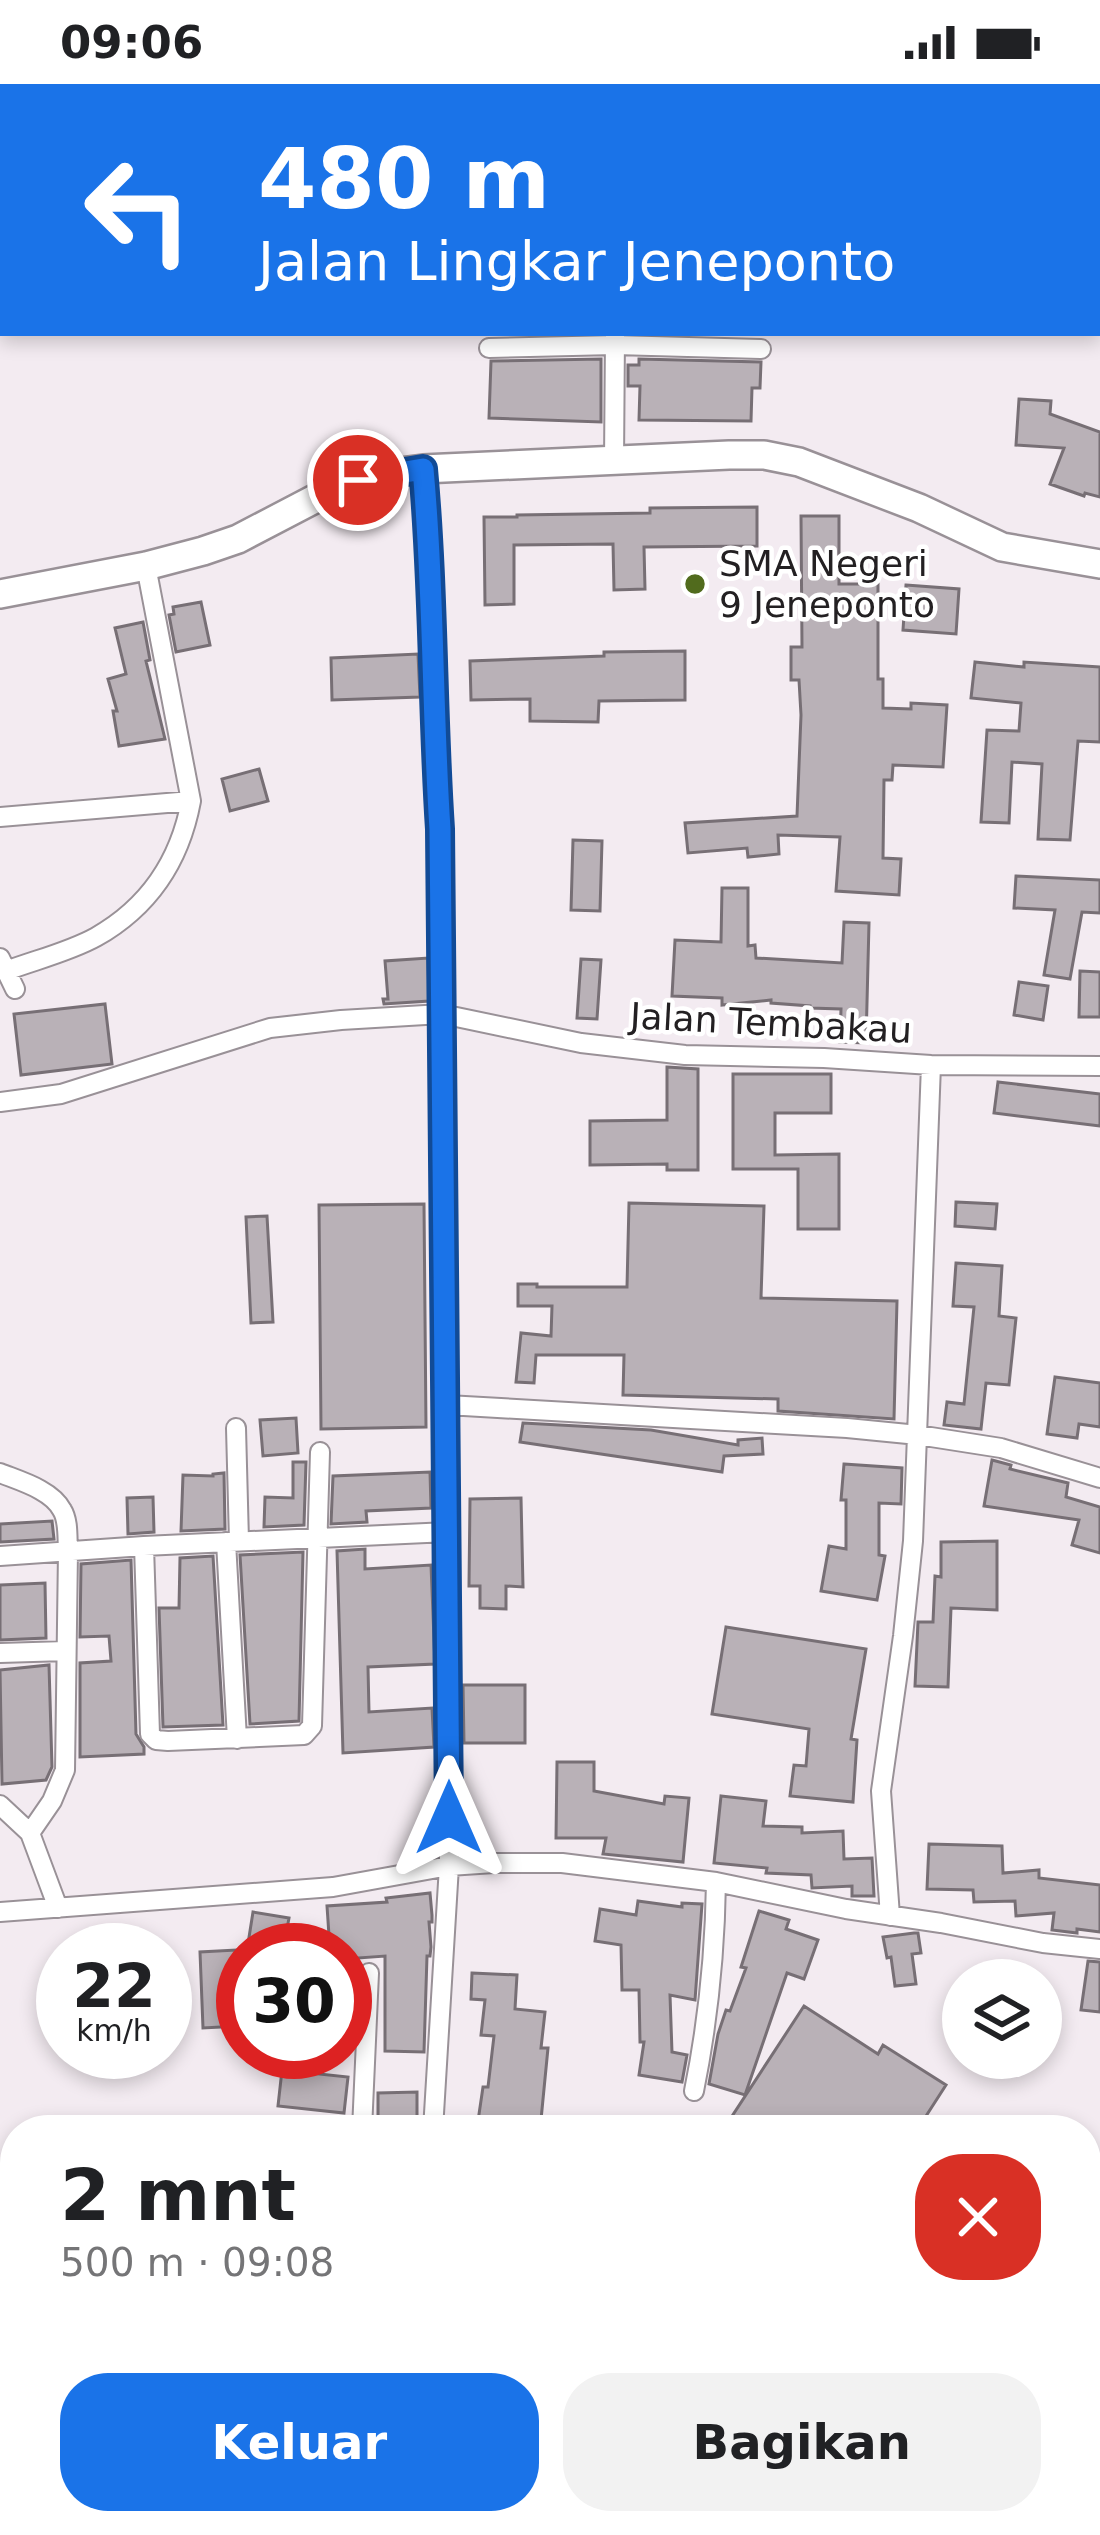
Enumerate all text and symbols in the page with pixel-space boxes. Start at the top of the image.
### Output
text: 09:06 [60,16,203,69]
text: 480 m [258,130,550,228]
icon: left [60,132,216,288]
text: Jalan Lingkar Jeneponto [258,230,895,293]
pin [307,429,409,531]
icon: arrive [325,447,391,513]
place label: SMA Negeri 9 Jeneponto [719,543,935,625]
marker: SMA Negeri 9 Jeneponto [682,571,708,597]
street label: Jalan Tembakau [627,995,913,1051]
position arrow [386,1755,512,1881]
speed limit sign: 30 [216,1923,372,2079]
text: 22 [72,1951,156,2021]
map controls [942,1959,1062,2079]
button: layers [942,1959,1062,2079]
text: km/h [76,2013,152,2048]
text: 2 mnt [60,2153,296,2237]
button: close [915,2154,1041,2280]
text: 500 m · 09:08 [60,2240,334,2285]
button: Keluar [60,2373,539,2511]
button: Bagikan [563,2373,1041,2511]

